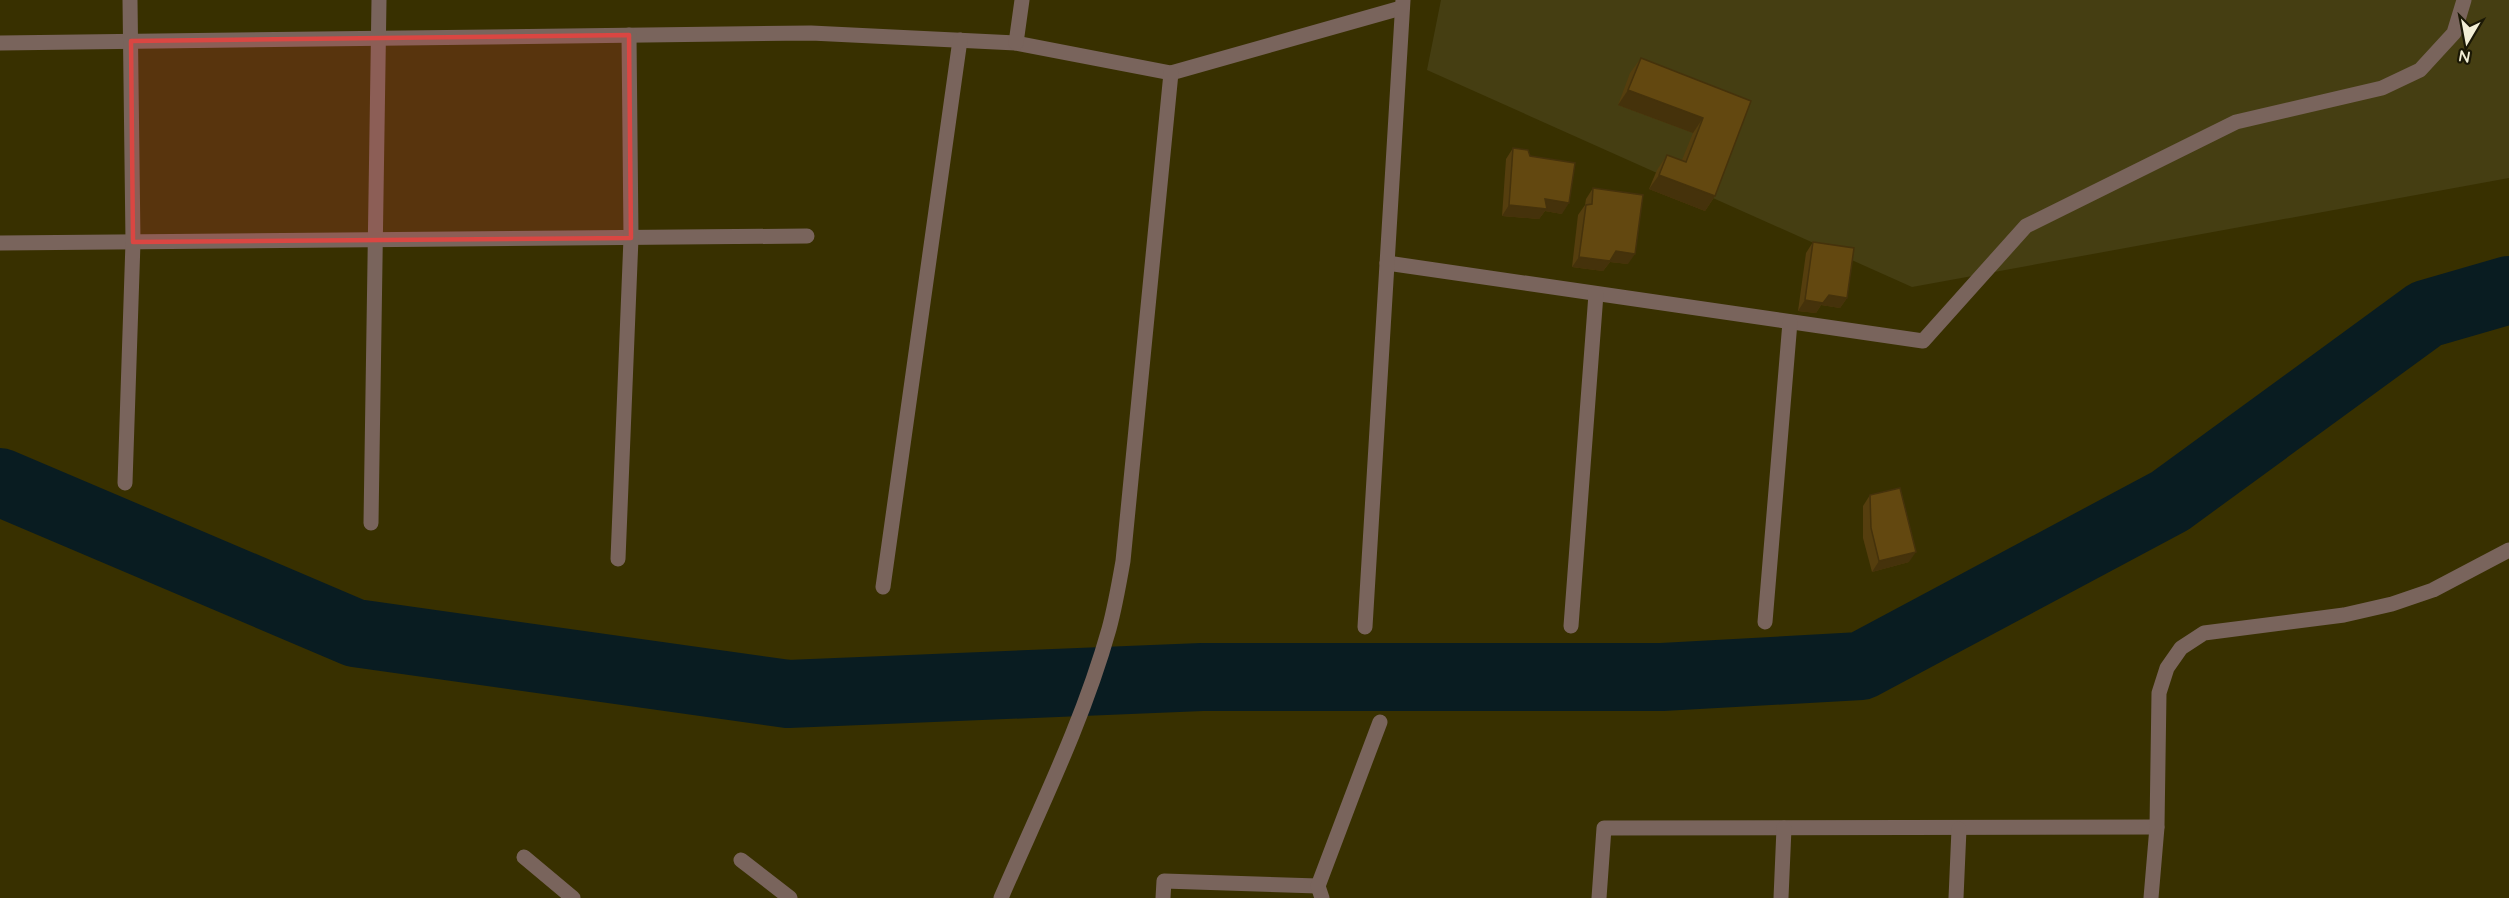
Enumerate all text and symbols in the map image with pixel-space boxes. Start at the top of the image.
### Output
north arrow [2437,12,2497,72]
text: N [2457,46,2472,68]

